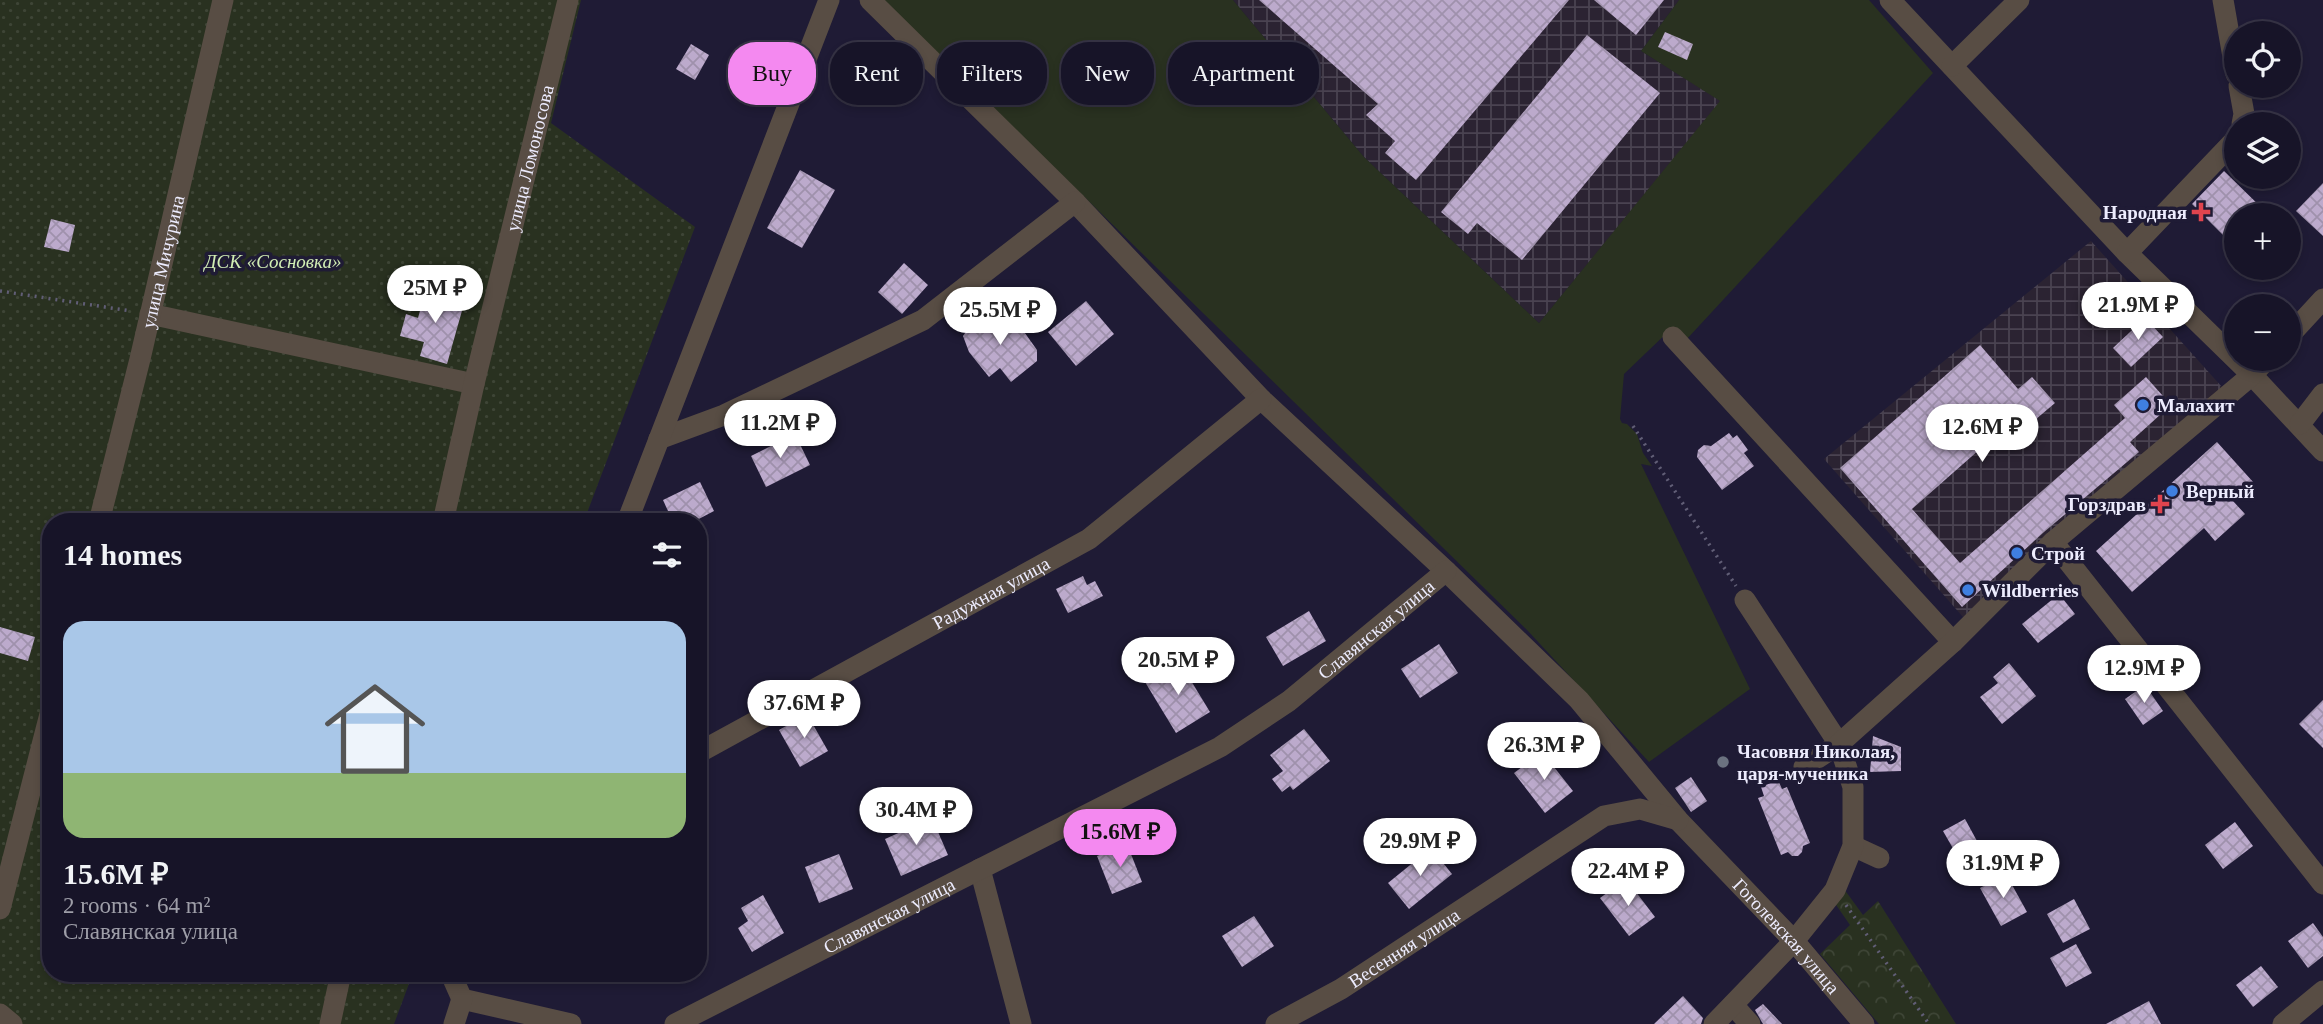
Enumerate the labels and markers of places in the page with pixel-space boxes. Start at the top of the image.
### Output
place label: Народная [2103,202,2187,223]
marker: Народная [2193,204,2209,220]
pin: 25M ₽ [386,266,484,325]
pin: 21.9M ₽ [2073,282,2203,342]
pin: 25.5M ₽ [935,288,1065,347]
place label: Малахит [2157,395,2235,416]
marker: Малахит [2135,397,2151,413]
pin: 11.2M ₽ [715,400,845,460]
pin: 12.6M ₽ [1917,405,2047,464]
place label: Верный [2186,481,2254,502]
marker: Верный [2164,483,2180,499]
place label: Горздрав [2068,494,2146,515]
marker: Горздрав [2152,496,2168,512]
place label: Строй [2031,543,2085,564]
marker: Строй [2009,545,2025,561]
place label: Wildberries [1982,580,2079,601]
marker: Wildberries [1960,582,1976,598]
pin: 20.5M ₽ [1113,638,1243,697]
pin: 12.9M ₽ [2079,646,2209,705]
pin: 37.6M ₽ [739,680,869,740]
pin: 26.3M ₽ [1479,722,1609,782]
place label: Часовня Николая, царя-мученика [1737,741,1895,784]
marker: Часовня Николая, царя-мученика [1715,754,1731,770]
pin: 30.4M ₽ [851,788,981,847]
pin: 15.6M ₽ [1055,810,1185,869]
pin: 29.9M ₽ [1355,818,1485,878]
pin: 31.9M ₽ [1938,841,2068,900]
pin: 22.4M ₽ [1563,848,1693,908]

